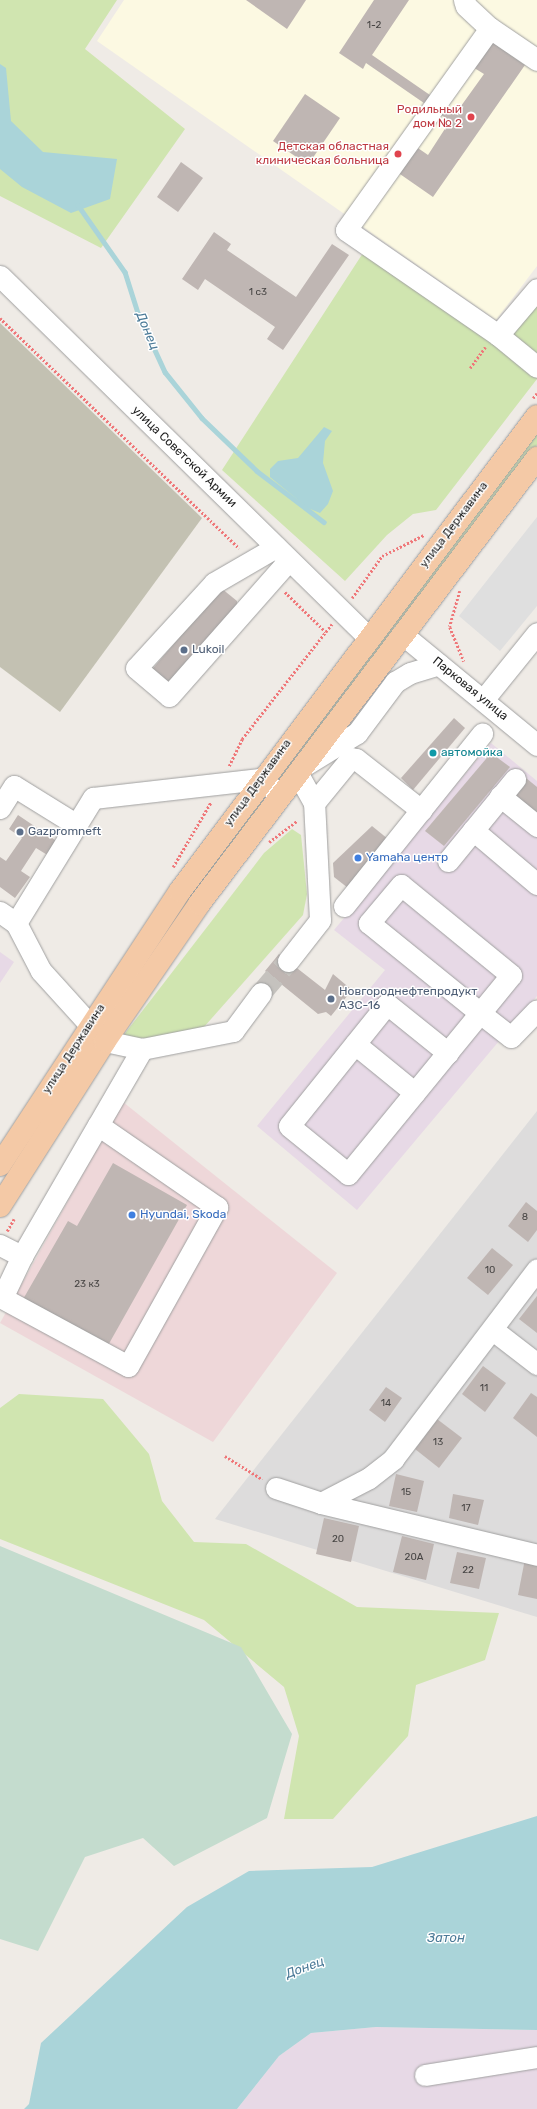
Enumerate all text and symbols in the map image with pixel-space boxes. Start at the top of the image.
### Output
house number: 1-2 [367,20,381,32]
place label: Родильный дом № 2 [397,103,462,131]
marker: Родильный дом № 2 [465,111,477,123]
place label: Детская областная клиническая больница [256,140,389,168]
marker: Детская областная клиническая больница [392,148,404,160]
house number: 1 с3 [249,287,267,299]
water label: Донец [132,310,162,352]
street label: улица Советской Армии [129,403,239,511]
street label: улица Державина [417,479,491,571]
place label: Lukoil [192,643,224,657]
marker: Lukoil [179,645,189,655]
street label: Парковая улица [429,654,511,724]
street label: улица Державина [222,737,294,829]
place label: автомойка [441,746,503,760]
marker: автомойка [428,748,438,758]
place label: Gazpromneft [28,825,101,839]
marker: Gazpromneft [15,827,25,837]
place label: Yamaha центр [366,851,448,865]
marker: Yamaha центр [353,853,363,863]
place label: Новгороднефтепродукт АЗС-16 [339,985,477,1013]
marker: Новгороднефтепродукт АЗС-16 [326,994,336,1004]
street label: улица Державина [40,1001,108,1097]
place label: Hyundai, Skoda [140,1208,226,1222]
marker: Hyundai, Skoda [127,1210,137,1220]
house number: 8 [522,1212,528,1224]
house number: 10 [485,1265,495,1277]
house number: 23 к3 [74,1279,100,1291]
house number: 11 [480,1383,488,1395]
house number: 14 [381,1398,391,1410]
house number: 13 [433,1437,443,1449]
house number: 15 [401,1487,411,1499]
house number: 17 [461,1503,471,1515]
house number: 20 [332,1534,344,1546]
house number: 20А [405,1552,423,1564]
house number: 22 [462,1565,474,1577]
water label: Затон [427,1930,465,1946]
water label: Донец [284,1954,326,1982]

